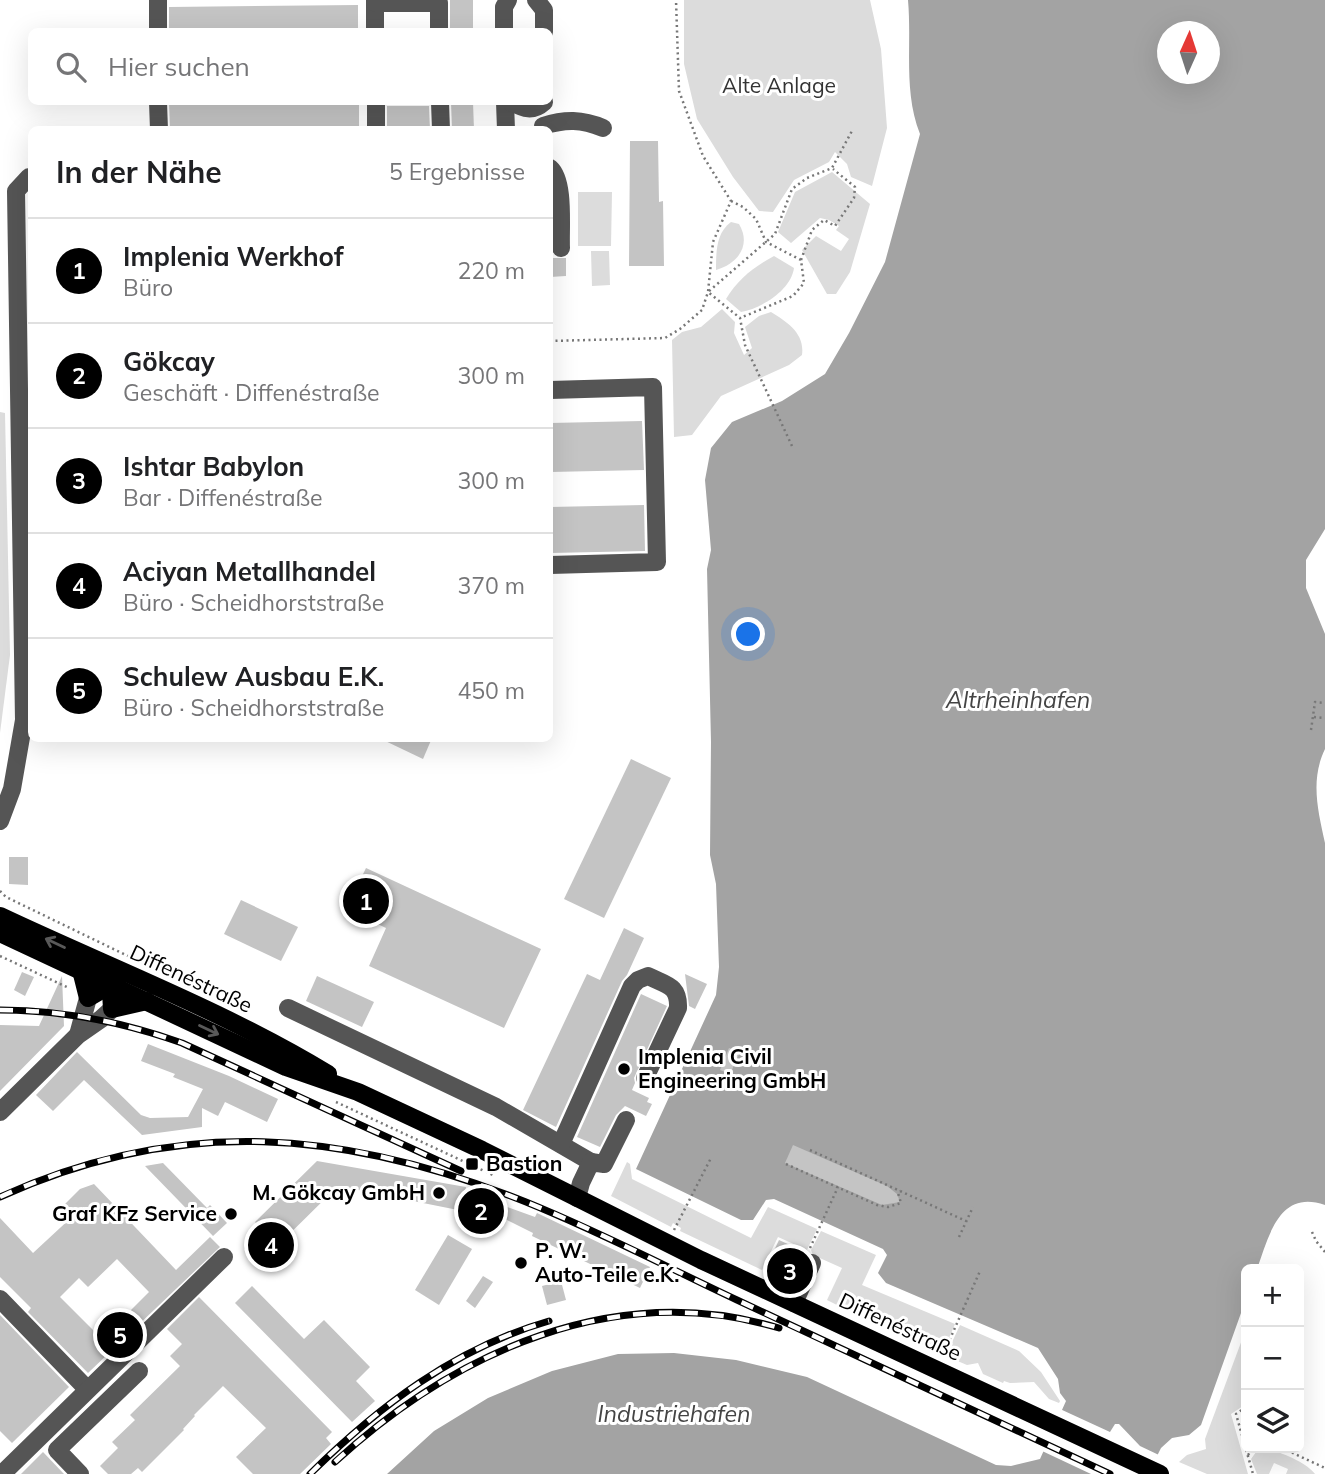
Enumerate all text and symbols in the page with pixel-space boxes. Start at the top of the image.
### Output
north arrow [1157,21,1220,84]
search box [28,28,553,105]
icon: search [52,48,90,86]
text: Hier suchen [108,50,250,83]
park label: Alte Anlage [722,72,836,98]
text: In der Nähe [56,153,222,191]
text: 5 Ergebnisse [389,157,525,186]
text: Implenia Werkhof [123,240,343,273]
text: 1 [72,256,86,285]
text: 220 m [457,256,525,285]
text: Büro [123,273,173,302]
text: Gökcay [123,345,215,378]
text: 2 [72,361,86,390]
text: 300 m [457,361,525,390]
text: Geschäft · Diffenéstraße [123,378,379,407]
text: Ishtar Babylon [123,450,304,483]
text: 3 [72,466,86,495]
text: 300 m [457,466,525,495]
text: Bar · Diffenéstraße [123,483,323,512]
text: Aciyan Metallhandel [123,555,376,588]
text: 4 [72,571,86,600]
text: 370 m [457,571,525,600]
text: Büro · Scheidhorststraße [123,588,384,617]
your location [731,617,765,651]
text: Schulew Ausbau E.K. [123,660,384,693]
text: 5 [72,676,86,705]
text: 450 m [457,676,525,705]
water label: Altrheinhafen [945,685,1090,714]
text: Büro · Scheidhorststraße [123,693,384,722]
pin: 1 [343,875,389,927]
one-way arrow [45,935,66,949]
street label: Diffenéstraße [126,938,257,1018]
one-way arrow [198,1024,219,1038]
place label: Implenia Civil Engineering GmbH [638,1043,826,1093]
marker: Implenia Civil Engineering GmbH [616,1061,632,1077]
place label: Bastion [486,1150,562,1176]
marker: Bastion [464,1156,480,1172]
place label: M. Gökcay GmbH [252,1179,425,1205]
marker: M. Gökcay GmbH [431,1185,447,1201]
pin: 2 [458,1185,504,1237]
place label: Graf KFz Service [52,1200,217,1226]
marker: Graf KFz Service [223,1206,239,1222]
pin: 4 [248,1219,294,1271]
place label: P. W. Auto-Teile e.K. [535,1237,679,1287]
pin: 3 [767,1245,813,1297]
marker: P. W. Auto-Teile e.K. [513,1255,529,1271]
map controls [1241,1264,1304,1453]
button: + [1241,1264,1304,1327]
street label: Diffenéstraße [835,1286,966,1366]
pin: 5 [97,1309,143,1361]
button: − [1241,1327,1304,1390]
button: layers [1241,1390,1304,1453]
water label: Industriehafen [598,1399,750,1428]

